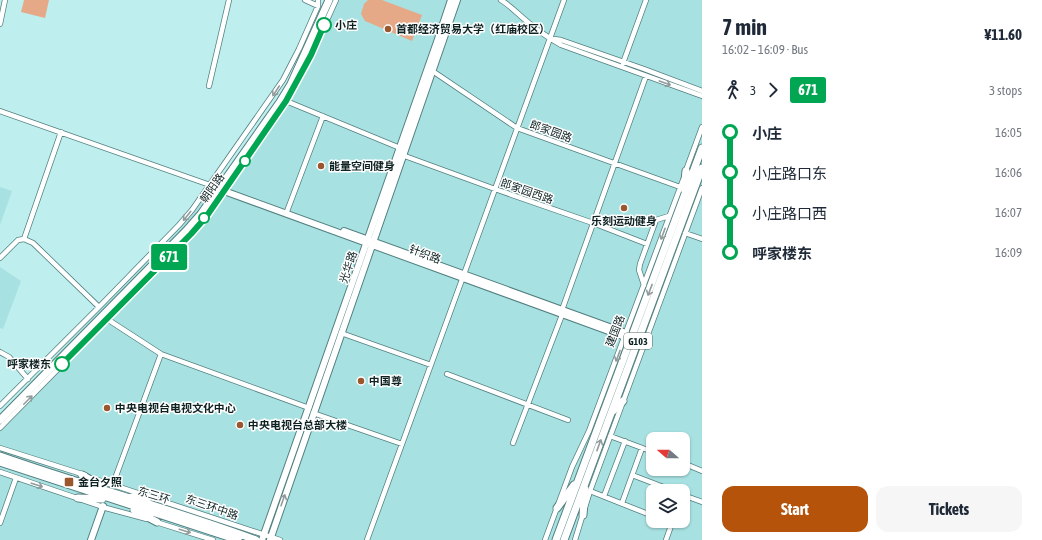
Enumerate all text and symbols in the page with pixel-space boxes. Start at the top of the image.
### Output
text: 7 min [722,14,767,40]
marker: 小庄 [316,17,332,33]
place label: 小庄 [335,19,357,31]
place label: 首都经济贸易大学（红庙校区） [396,23,550,35]
marker: 首都经济贸易大学（红庙校区） [383,24,393,34]
text: ¥11.60 [984,26,1022,43]
text: 16:02 – 16:09 · Bus [722,42,808,57]
one-way arrow [658,79,670,87]
icon: walk [722,79,744,101]
icon: forward [762,79,784,101]
text: 671 [798,82,818,98]
text: 3 [750,83,756,98]
text: 3 stops [989,83,1022,98]
one-way arrow [272,85,280,96]
street label: 郎家园路 [528,118,574,144]
text: 小庄 [752,125,782,142]
text: 16:05 [995,125,1022,140]
unlabelled marker [239,155,251,167]
place label: 能量空间健身 [329,160,395,172]
marker: 能量空间健身 [316,161,326,171]
text: 小庄路口东 [752,165,827,182]
text: 16:06 [995,165,1022,180]
street label: 朝阳路 [198,171,226,205]
street label: 郎家园西路 [499,176,555,206]
marker: 乐刻运动健身 [619,203,629,213]
text: 小庄路口西 [752,205,827,222]
text: 16:07 [995,205,1022,220]
one-way arrow [182,211,191,222]
unlabelled marker [198,212,210,224]
place label: 乐刻运动健身 [591,215,657,227]
one-way arrow [658,228,666,240]
street label: 针织路 [407,243,443,265]
line badge: 671 [146,244,192,270]
text: 呼家楼东 [752,245,812,262]
text: 16:09 [995,245,1022,260]
text: 671 [159,249,179,265]
street label: 光华路 [337,249,359,285]
one-way arrow [645,284,653,296]
street label: 建国路 [603,313,627,349]
road number: G103 [624,333,652,349]
one-way arrow [613,350,621,362]
marker: 呼家楼东 [54,356,70,372]
place label: 呼家楼东 [7,358,51,370]
place label: 中国尊 [369,375,402,387]
marker: 中国尊 [356,376,366,386]
one-way arrow [23,395,33,405]
place label: 中央电视台电视文化中心 [115,402,236,414]
marker: 中央电视台电视文化中心 [102,403,112,413]
place label: 中央电视台总部大楼 [248,419,347,431]
marker: 中央电视台总部大楼 [235,420,245,430]
north arrow [646,432,690,476]
map controls [646,432,690,528]
one-way arrow [596,438,603,451]
marker: 金台夕照 [63,476,75,488]
place label: 金台夕照 [78,476,122,488]
one-way arrow [30,482,43,489]
street label: 东三环 [136,484,172,506]
button: layers [646,484,690,528]
button: Start [722,486,868,532]
button: Tickets [876,486,1022,532]
street label: 东三环中路 [184,492,240,522]
one-way arrow [280,494,288,506]
one-way arrow [178,528,191,535]

